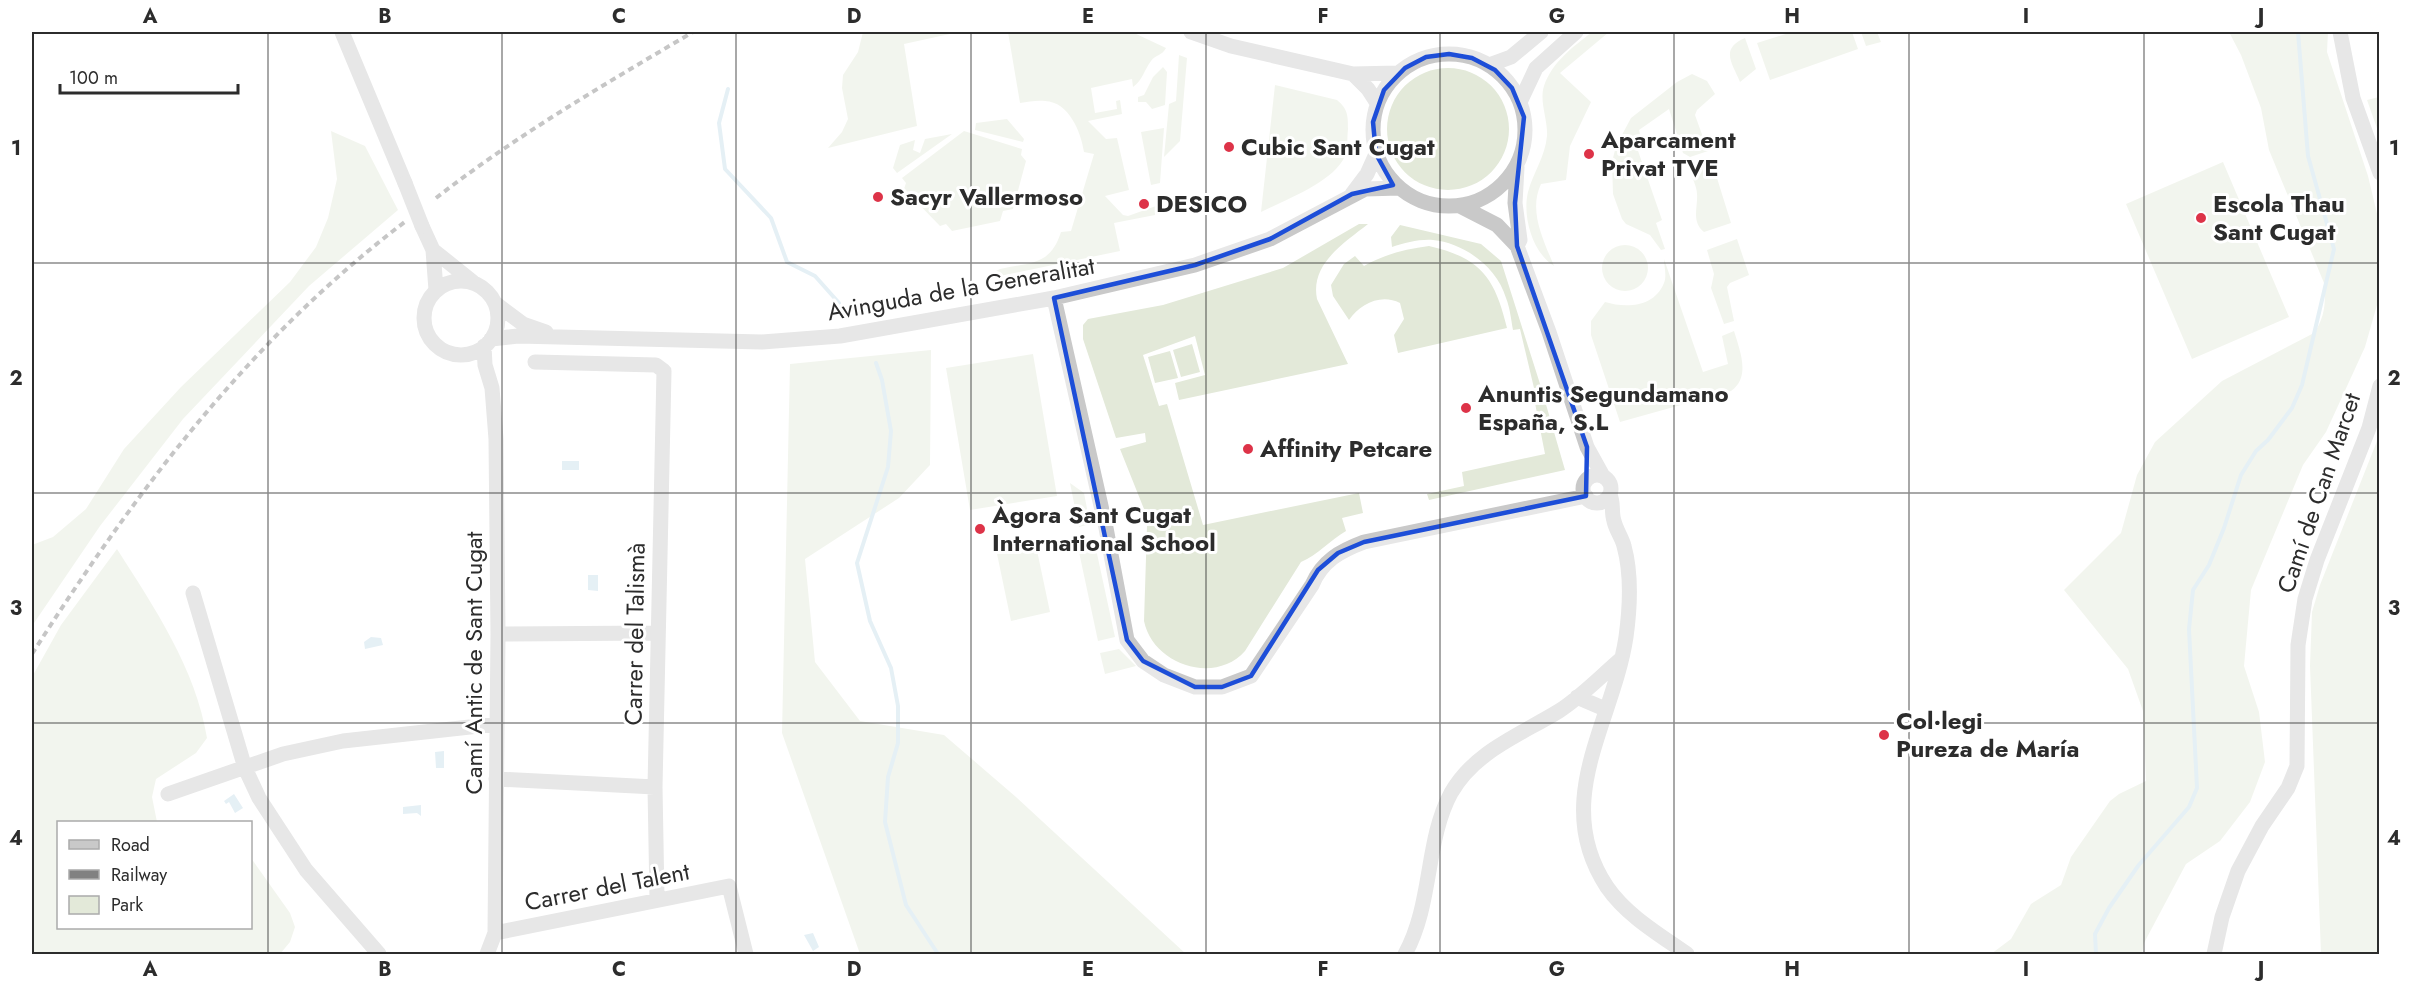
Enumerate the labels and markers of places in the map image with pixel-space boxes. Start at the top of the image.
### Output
place label: Aparcament Privat TVE [1600,122,1736,185]
place label: Cubic Sant Cugat [1241,129,1435,164]
marker: Cubic Sant Cugat [1222,140,1236,154]
marker: Aparcament Privat TVE [1582,147,1596,161]
place label: Sacyr Vallermoso [890,179,1083,214]
place label: DESICO [1156,186,1247,221]
place label: Escola Thau Sant Cugat [2213,186,2345,249]
marker: Sacyr Vallermoso [871,190,885,204]
marker: DESICO [1137,197,1151,211]
marker: Escola Thau Sant Cugat [2194,211,2208,225]
place label: Anuntis Segundamano España, S.L [1477,376,1729,439]
marker: Anuntis Segundamano España, S.L [1459,401,1473,415]
place label: Affinity Petcare [1259,431,1432,466]
marker: Affinity Petcare [1241,442,1255,456]
place label: Àgora Sant Cugat International School [991,497,1216,560]
marker: Àgora Sant Cugat International School [973,522,987,536]
place label: Col·legi Pureza de María [1896,703,2079,766]
marker: Col·legi Pureza de María [1877,728,1891,742]

